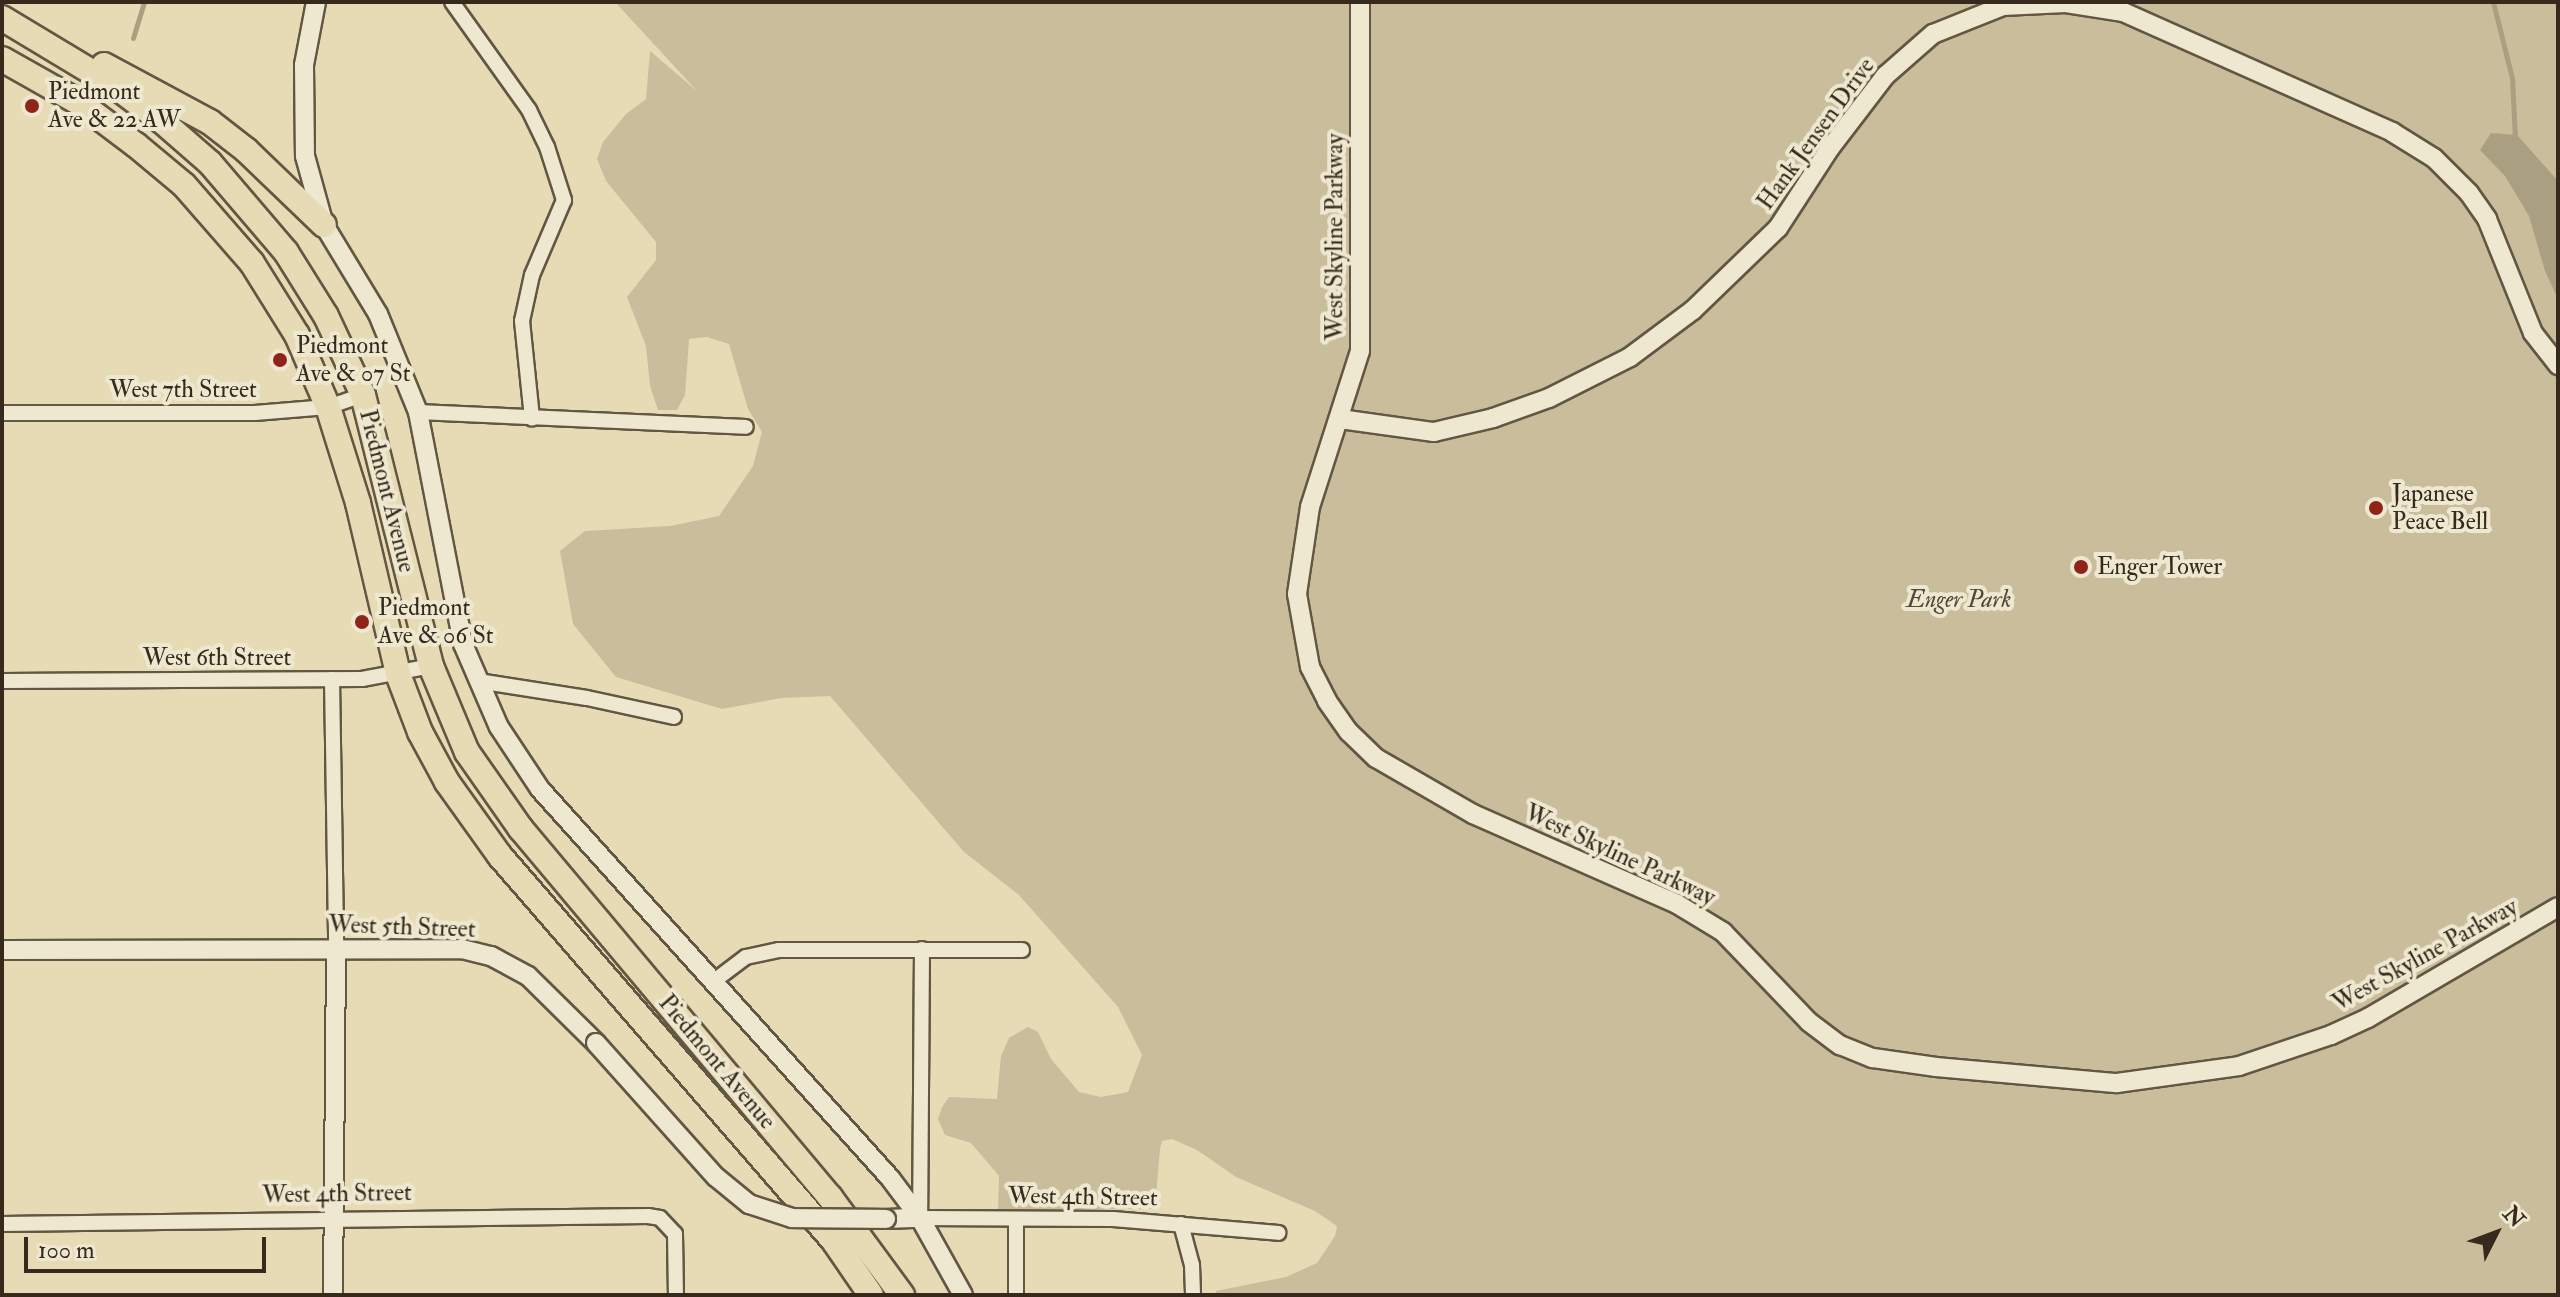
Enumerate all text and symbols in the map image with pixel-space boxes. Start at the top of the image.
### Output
street label: Hank Jensen Drive [1751,52,1881,216]
place label: Piedmont Ave & 22 AW [48,78,181,134]
marker: Piedmont Ave & 22 AW [23,97,41,115]
street label: West Skyline Parkway [1321,133,1349,341]
place label: Piedmont Ave & 07 St [296,332,411,388]
marker: Piedmont Ave & 07 St [271,351,289,369]
street label: West 7th Street [109,376,257,404]
street label: Piedmont Avenue [353,407,421,575]
place label: Japanese Peace Bell [2392,480,2488,536]
marker: Japanese Peace Bell [2367,499,2385,517]
place label: Enger Tower [2097,553,2222,581]
marker: Enger Tower [2072,558,2090,576]
park label: Enger Park [1907,586,2011,614]
place label: Piedmont Ave & 06 St [378,594,494,650]
marker: Piedmont Ave & 06 St [353,613,371,631]
street label: West 6th Street [143,644,291,672]
street label: West Skyline Parkway [1520,798,1720,912]
street label: West Skyline Parkway [2327,892,2523,1018]
street label: West 5th Street [328,910,476,944]
street label: Piedmont Avenue [652,989,782,1135]
street label: West 4th Street [262,1178,412,1210]
street label: West 4th Street [1008,1181,1158,1213]
north arrow [2456,1193,2536,1273]
text: N [2497,1200,2531,1234]
scale bar [28,1221,270,1271]
text: 100 m [38,1235,95,1266]

